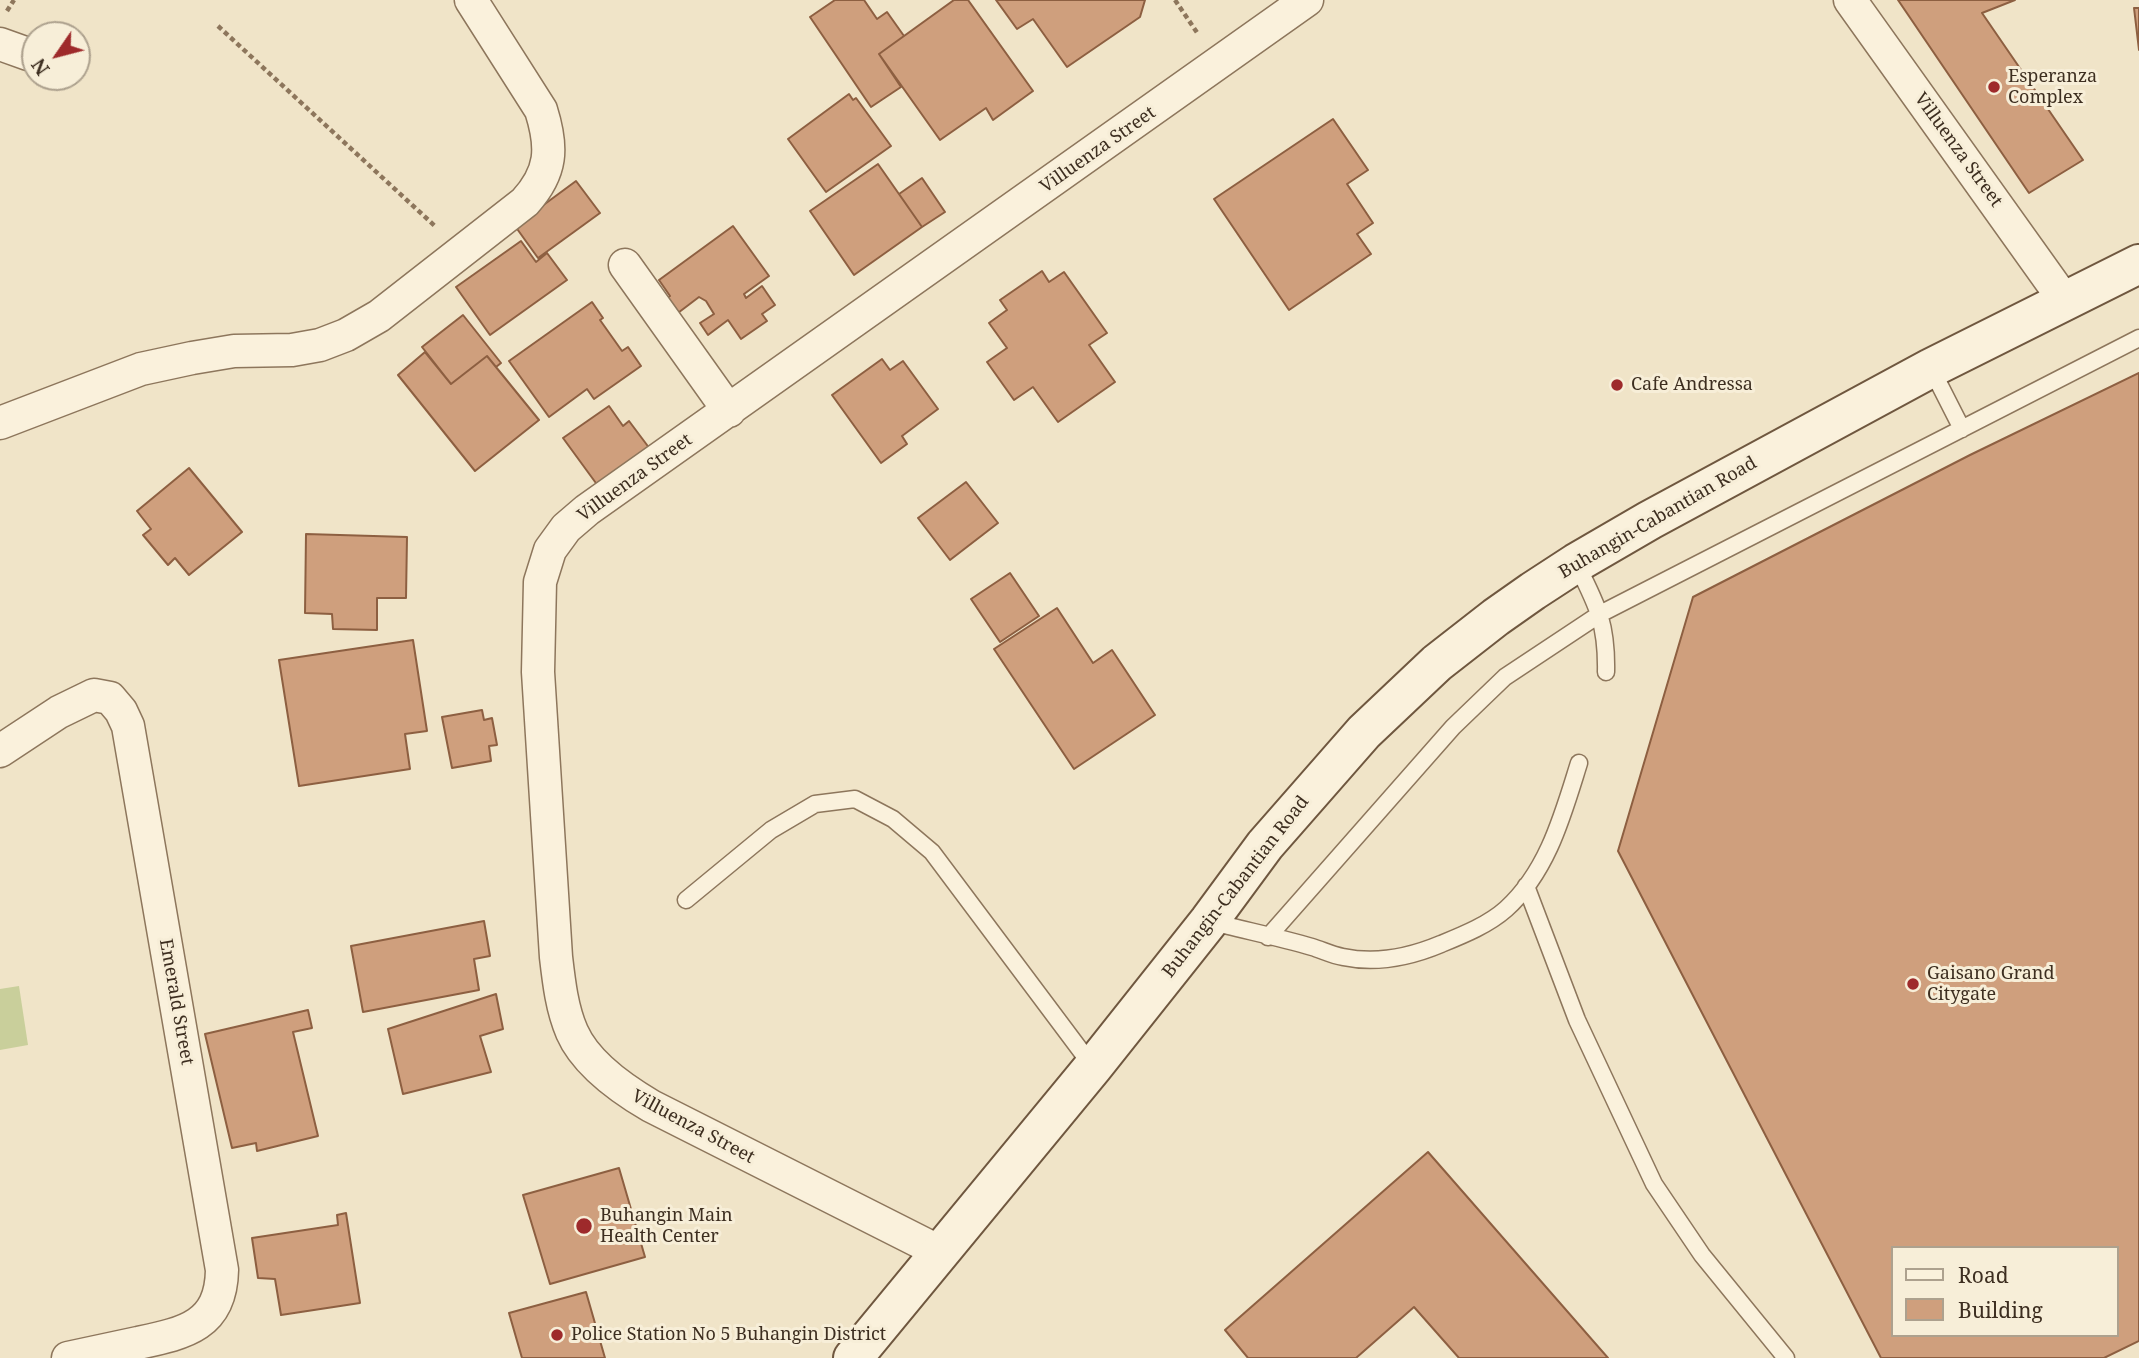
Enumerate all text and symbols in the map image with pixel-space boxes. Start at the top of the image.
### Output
north arrow [21,21,91,91]
text: N [25,53,55,80]
place label: Esperanza Complex [2008,66,2097,108]
marker: Esperanza Complex [1986,79,2002,95]
street label: Villuenza Street [1909,89,2007,211]
street label: Villuenza Street [1036,102,1160,198]
place label: Cafe Andressa [1631,374,1753,396]
marker: Cafe Andressa [1609,377,1625,393]
street label: Villuenza Street [574,429,696,527]
street label: Buhangin-Cabantian Road [1555,452,1761,584]
street label: Buhangin-Cabantian Road [1158,792,1314,982]
street label: Emerald Street [154,937,198,1067]
place label: Gaisano Grand Citygate [1927,963,2054,1006]
marker: Gaisano Grand Citygate [1905,976,1921,992]
street label: Villuenza Street [628,1086,758,1168]
place label: Buhangin Main Health Center [600,1205,732,1248]
marker: Buhangin Main Health Center [574,1216,594,1236]
legend [1890,1246,2118,1337]
text: Road [1958,1261,2009,1289]
text: Building [1958,1296,2043,1324]
place label: Police Station No 5 Buhangin District [571,1324,886,1346]
marker: Police Station No 5 Buhangin District [549,1327,565,1343]

